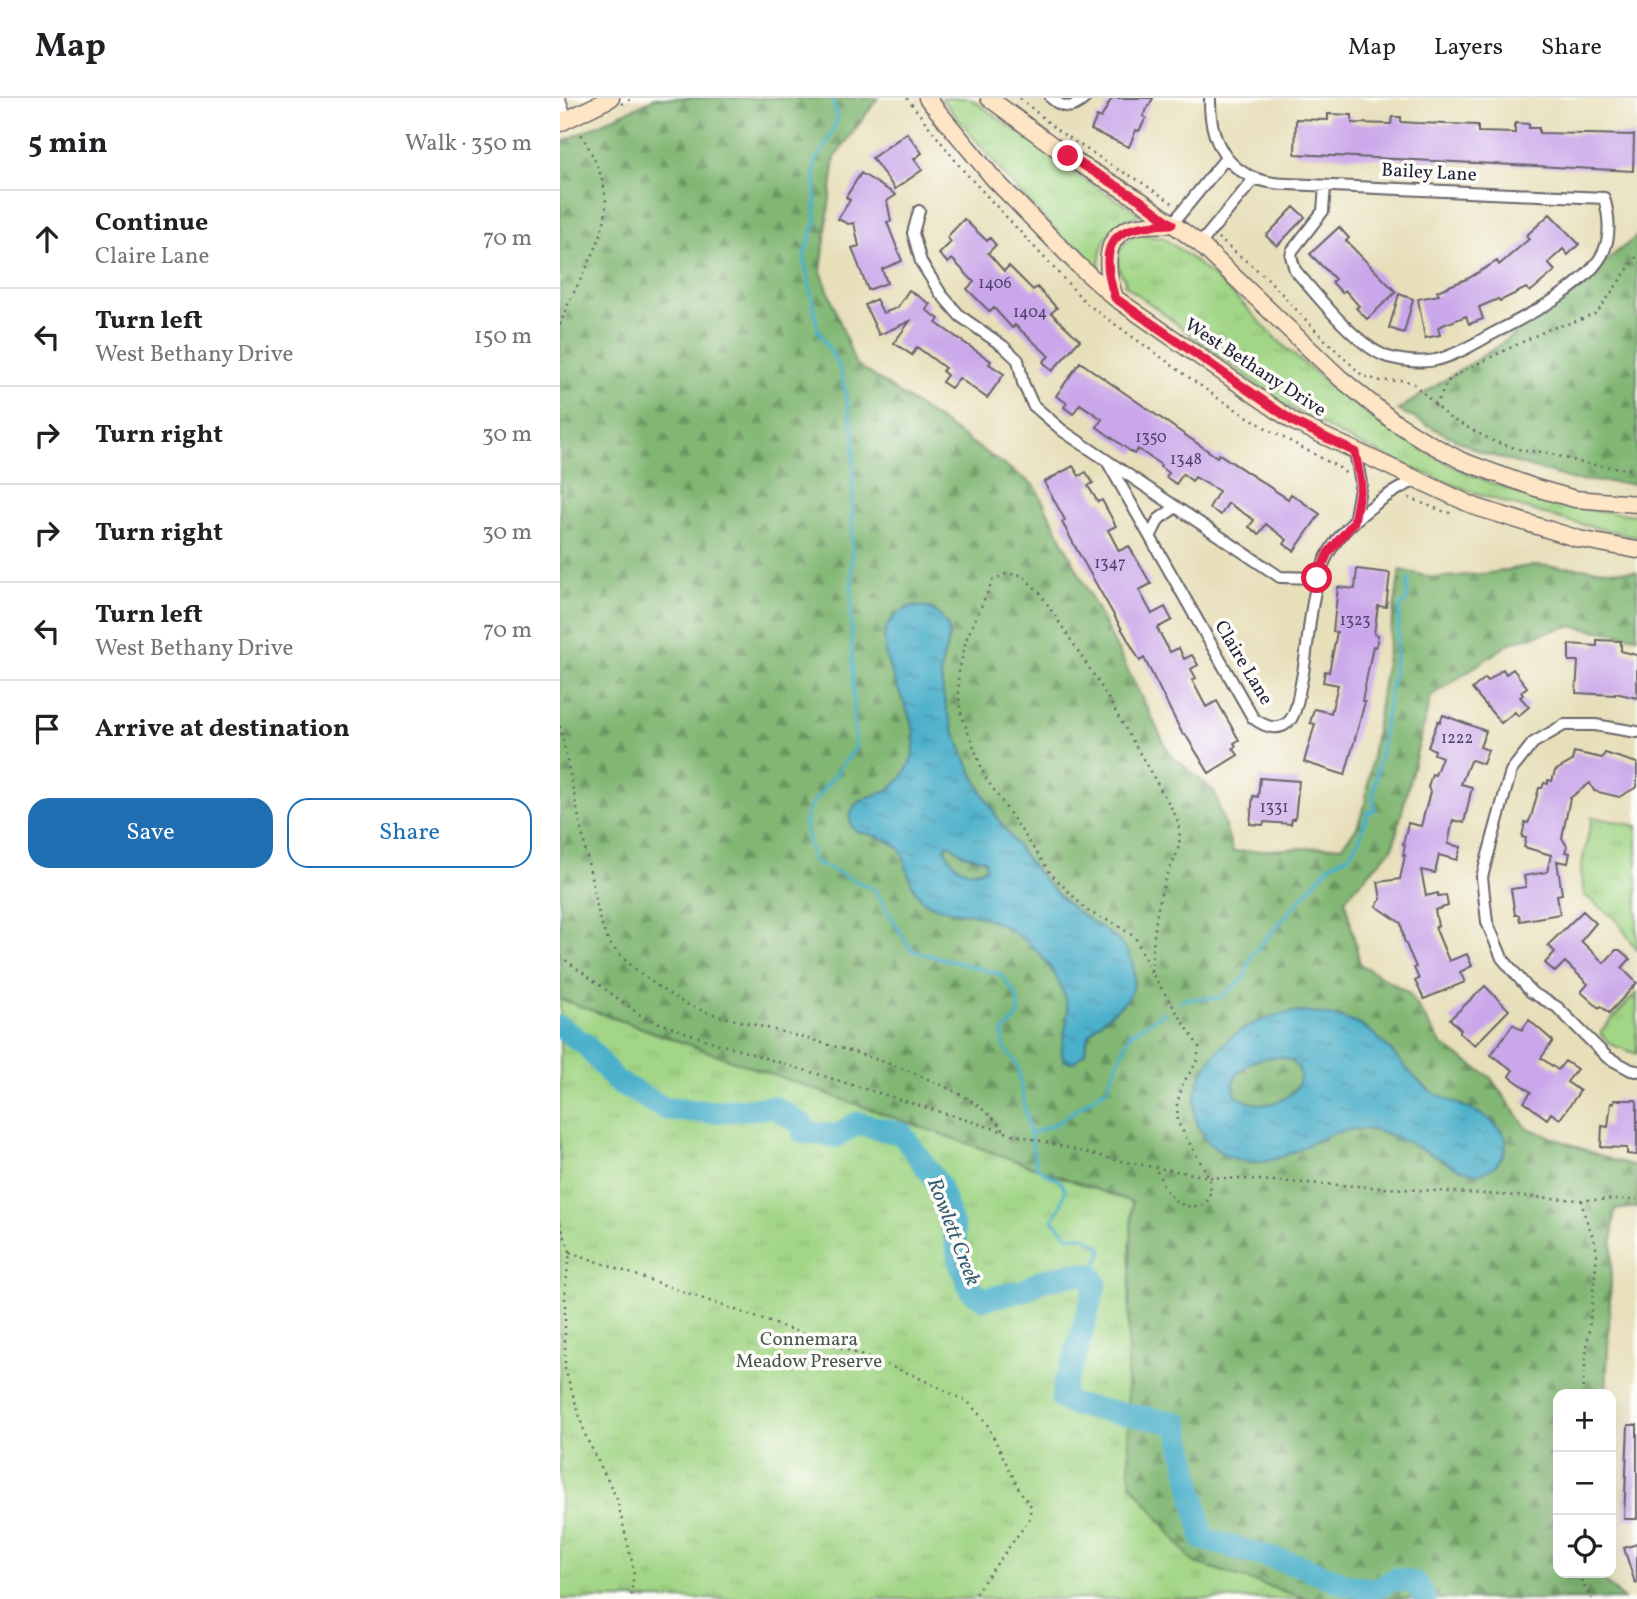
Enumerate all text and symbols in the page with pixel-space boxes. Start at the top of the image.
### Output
text: Map [35,25,106,71]
text: Map [1348,31,1396,65]
text: Layers [1434,31,1503,65]
text: Share [1541,31,1602,65]
text: 5 min [28,123,108,165]
text: Walk · 350 m [405,128,532,160]
route end [1052,140,1083,171]
street label: Bailey Lane [1381,158,1477,188]
text: Continue [95,205,208,241]
icon: ahead [28,220,66,258]
text: 70 m [483,223,532,255]
text: Claire Lane [95,241,209,273]
house number: 1406 [978,273,1012,295]
house number: 1404 [1013,302,1047,324]
text: Turn left [95,303,203,339]
street label: West Bethany Drive [1179,312,1331,424]
icon: left [28,318,66,356]
text: 150 m [474,321,532,353]
text: West Bethany Drive [95,339,293,371]
icon: right [28,416,66,454]
text: Turn right [95,417,223,453]
text: 30 m [482,419,532,451]
house number: 1350 [1135,427,1167,449]
house number: 1348 [1170,449,1202,471]
icon: right [28,514,66,552]
text: Turn right [95,515,223,551]
text: 30 m [482,517,532,549]
house number: 1347 [1094,553,1126,575]
route start [1301,562,1332,593]
text: Turn left [95,597,203,633]
house number: 1323 [1340,610,1370,632]
icon: left [28,612,66,650]
text: 70 m [483,615,532,647]
street label: Claire Lane [1208,616,1278,710]
text: West Bethany Drive [95,633,293,665]
icon: arrive [28,710,66,748]
text: Arrive at destination [95,711,350,747]
house number: 1222 [1441,728,1473,750]
house number: 1331 [1260,797,1288,819]
button: Save [28,798,273,868]
button: Share [287,798,532,868]
water label: Rowlett Creek [919,1174,987,1290]
park label: Connemara Meadow Preserve [736,1327,882,1375]
map controls [1553,1389,1616,1578]
button: + [1553,1389,1616,1452]
button: − [1553,1452,1616,1515]
button: locate [1553,1515,1616,1578]

